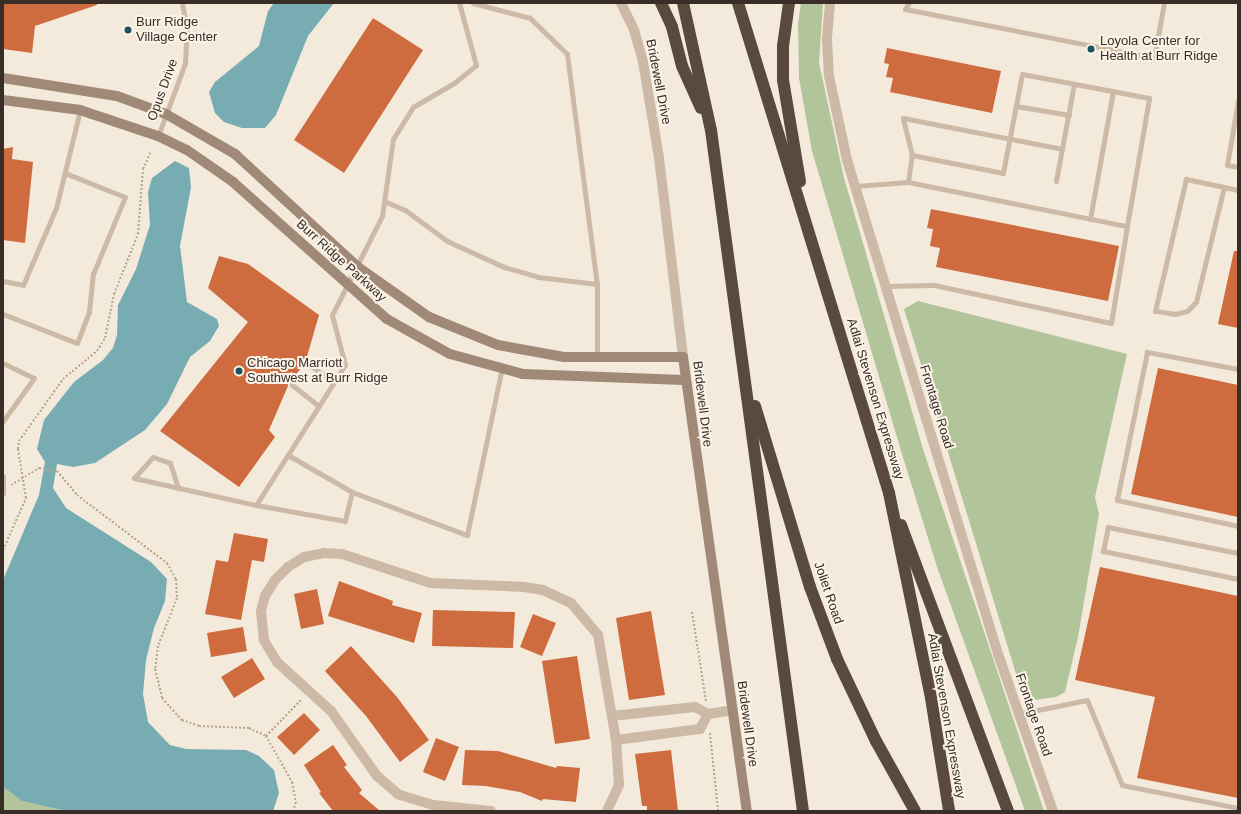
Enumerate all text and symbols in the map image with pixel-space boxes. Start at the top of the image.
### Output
place label: Burr Ridge Village Center [136,15,217,46]
marker: Burr Ridge Village Center [123,25,133,35]
place label: Loyola Center for Health at Burr Ridge [1100,34,1218,65]
street label: Bridewell Drive [642,38,674,126]
marker: Loyola Center for Health at Burr Ridge [1085,43,1097,55]
street label: Opus Drive [145,57,181,123]
street label: Burr Ridge Parkway [293,217,389,305]
street label: Adlai Stevenson Expressway [843,317,907,481]
place label: Chicago Marriott Southwest at Burr Ridge [247,356,388,387]
street label: Bridewell Drive [689,360,715,448]
street label: Frontage Road [916,363,956,451]
marker: Chicago Marriott Southwest at Burr Ridge [234,366,244,376]
street label: Joliet Road [810,560,846,626]
street label: Adlai Stevenson Expressway [924,632,968,800]
street label: Frontage Road [1012,671,1054,759]
street label: Bridewell Drive [733,680,761,768]

